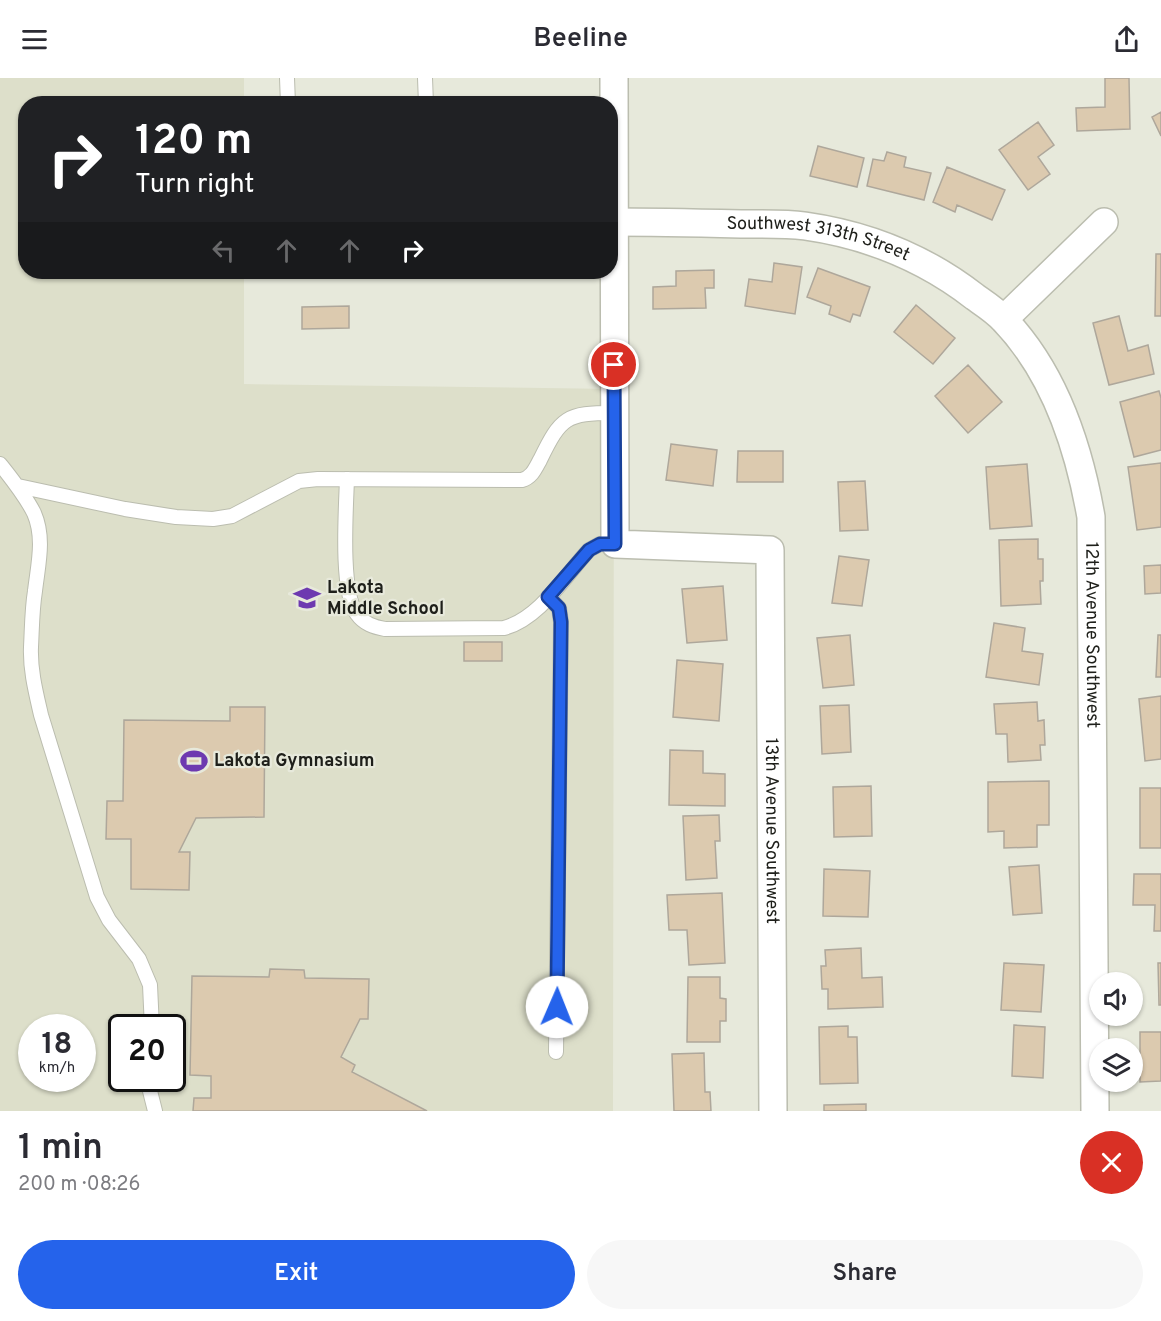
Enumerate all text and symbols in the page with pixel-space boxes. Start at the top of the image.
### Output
text: Beeline [533,22,628,56]
icon: menu [18,23,51,56]
icon: share [1110,23,1143,56]
text: 120 m [135,116,252,169]
icon: right [36,120,114,198]
text: Turn right [135,168,254,202]
street label: Southwest 313th Street [726,212,913,267]
icon: left [207,234,240,267]
icon: ahead [270,234,303,267]
icon: ahead [333,234,366,267]
icon: right [396,234,429,267]
pin [588,339,639,390]
icon: arrive [597,348,630,381]
street label: 12th Avenue Southwest [1080,542,1104,728]
place label: Lakota Middle School [327,577,444,621]
school or university icon: Lakota Middle School [292,583,322,613]
street label: 13th Avenue Southwest [760,738,783,924]
sports icon: Lakota Gymnasium [179,746,209,776]
place label: Lakota Gymnasium [214,750,375,773]
map controls [1089,972,1143,1092]
button: sound [1089,972,1143,1026]
position arrow [525,975,589,1039]
speed limit sign: 20 [108,1014,186,1092]
text: 18 [42,1027,72,1064]
button: layers [1089,1038,1143,1092]
text: km/h [39,1059,75,1078]
text: 1 min [18,1126,103,1172]
button: close [1080,1131,1143,1194]
text: 200 m · 08:26 [18,1172,141,1198]
button: Exit [18,1240,575,1309]
button: Share [587,1240,1143,1309]

